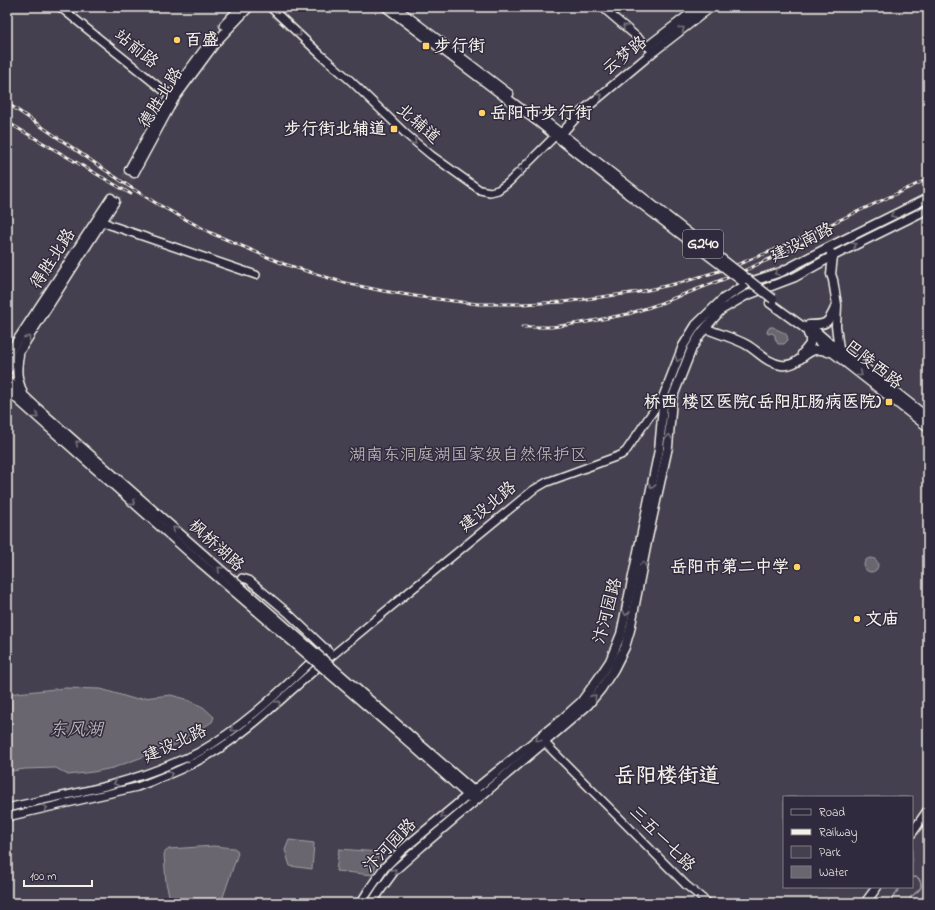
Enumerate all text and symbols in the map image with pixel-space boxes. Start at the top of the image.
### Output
street label: 站前路 [108,23,164,75]
one-way arrow [622,24,630,31]
one-way arrow [678,27,685,34]
place label: 百盛 [185,28,219,53]
one-way arrow [294,29,302,37]
street label: 云梦路 [597,30,653,82]
place label: 步行街 [434,34,485,59]
marker: 百盛 [172,35,182,45]
marker: 步行街 [421,41,431,51]
street label: 德胜北路 [132,63,190,133]
one-way arrow [595,94,602,101]
street label: 北辅道 [391,98,445,150]
place label: 岳阳市步行街 [490,101,592,126]
marker: 岳阳市步行街 [477,108,487,118]
place label: 步行街北辅道 [284,117,386,142]
marker: 步行街北辅道 [389,124,399,134]
one-way arrow [410,137,417,144]
one-way arrow [515,168,523,176]
one-way arrow [890,210,897,218]
street label: 建设南路 [766,217,838,269]
street label: 得胜北路 [24,224,82,294]
road number: G240 [683,230,723,258]
one-way arrow [850,242,857,250]
one-way arrow [773,269,780,277]
street label: 巴陵西路 [839,334,907,396]
one-way arrow [23,335,31,342]
one-way arrow [674,356,682,363]
one-way arrow [855,369,862,376]
place label: 桥西 楼区医院(岳阳肛肠病医院) [644,390,881,415]
marker: 桥西 楼区医院(岳阳肛肠病医院) [884,397,894,407]
one-way arrow [31,412,39,419]
one-way arrow [665,434,674,440]
one-way arrow [75,441,82,448]
park label: 湖南东洞庭湖国家级自然保护区 [349,443,587,468]
street label: 建设北路 [454,476,522,538]
one-way arrow [648,482,656,489]
one-way arrow [129,498,136,505]
street label: 枫桥湖路 [182,514,250,578]
one-way arrow [173,527,180,534]
place label: 岳阳市第二中学 [670,555,789,580]
one-way arrow [638,561,647,568]
marker: 岳阳市第二中学 [792,562,802,572]
one-way arrow [217,566,225,574]
street label: 汴河园路 [587,575,629,647]
place label: 文庙 [865,607,899,632]
one-way arrow [622,610,630,616]
marker: 文庙 [852,614,862,624]
one-way arrow [589,695,596,702]
one-way arrow [273,700,281,707]
water label: 东风湖 [49,718,105,744]
street label: 建设北路 [139,718,211,770]
one-way arrow [231,725,238,732]
one-way arrow [535,734,542,741]
district label: 岳阳楼街道 [615,762,720,792]
one-way arrow [166,771,174,779]
one-way arrow [113,779,119,787]
legend [783,796,913,888]
street label: 三五一七路 [623,800,701,878]
one-way arrow [42,804,48,812]
text: Road [819,804,845,822]
one-way arrow [440,811,448,818]
street label: 汴河园路 [357,813,423,879]
text: Railway [819,824,858,843]
text: Park [819,844,841,862]
scale bar [24,862,92,888]
text: Water [819,864,848,882]
text: 100 m [30,868,57,886]
one-way arrow [390,869,397,876]

